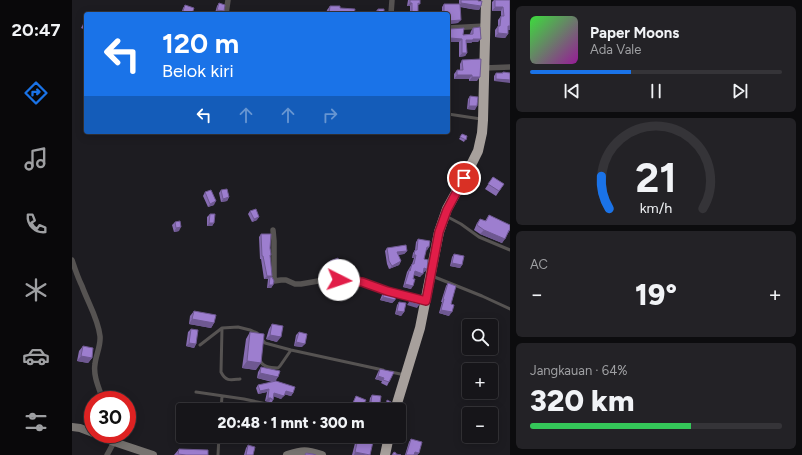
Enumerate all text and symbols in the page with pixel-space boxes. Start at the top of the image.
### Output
text: 20:47 [12,19,60,41]
text: Paper Moons [590,24,679,42]
text: 120 m [162,26,239,60]
icon: left [96,28,148,80]
text: Ada Vale [590,42,641,57]
text: Belok kiri [162,60,234,82]
icon: directions [22,79,50,107]
icon: previous [561,80,583,102]
icon: pause [645,80,667,102]
icon: next [729,80,751,102]
icon: left [193,104,215,126]
icon: ahead [235,104,257,126]
icon: ahead [277,104,299,126]
icon: right [319,104,341,126]
icon: music [22,145,50,173]
text: 21 [635,152,677,202]
pin [447,161,481,195]
icon: arrive [453,167,475,189]
text: km/h [640,199,672,217]
icon: phone [22,210,50,238]
text: AC [530,257,548,272]
position arrow [318,259,360,301]
icon: climate [22,276,50,304]
text: 19° [635,276,677,313]
text: − [530,281,544,308]
text: + [768,281,782,308]
map controls [462,319,498,443]
button: search [462,319,498,355]
icon: car [22,342,50,370]
button: + [462,363,498,399]
text: Jangkauan · 64% [530,363,628,378]
text: 320 km [530,382,634,419]
speed limit sign: 30 [84,391,136,443]
button: − [462,407,498,443]
icon: filters [22,408,50,436]
text: 20:48 · 1 mnt · 300 m [218,414,364,432]

